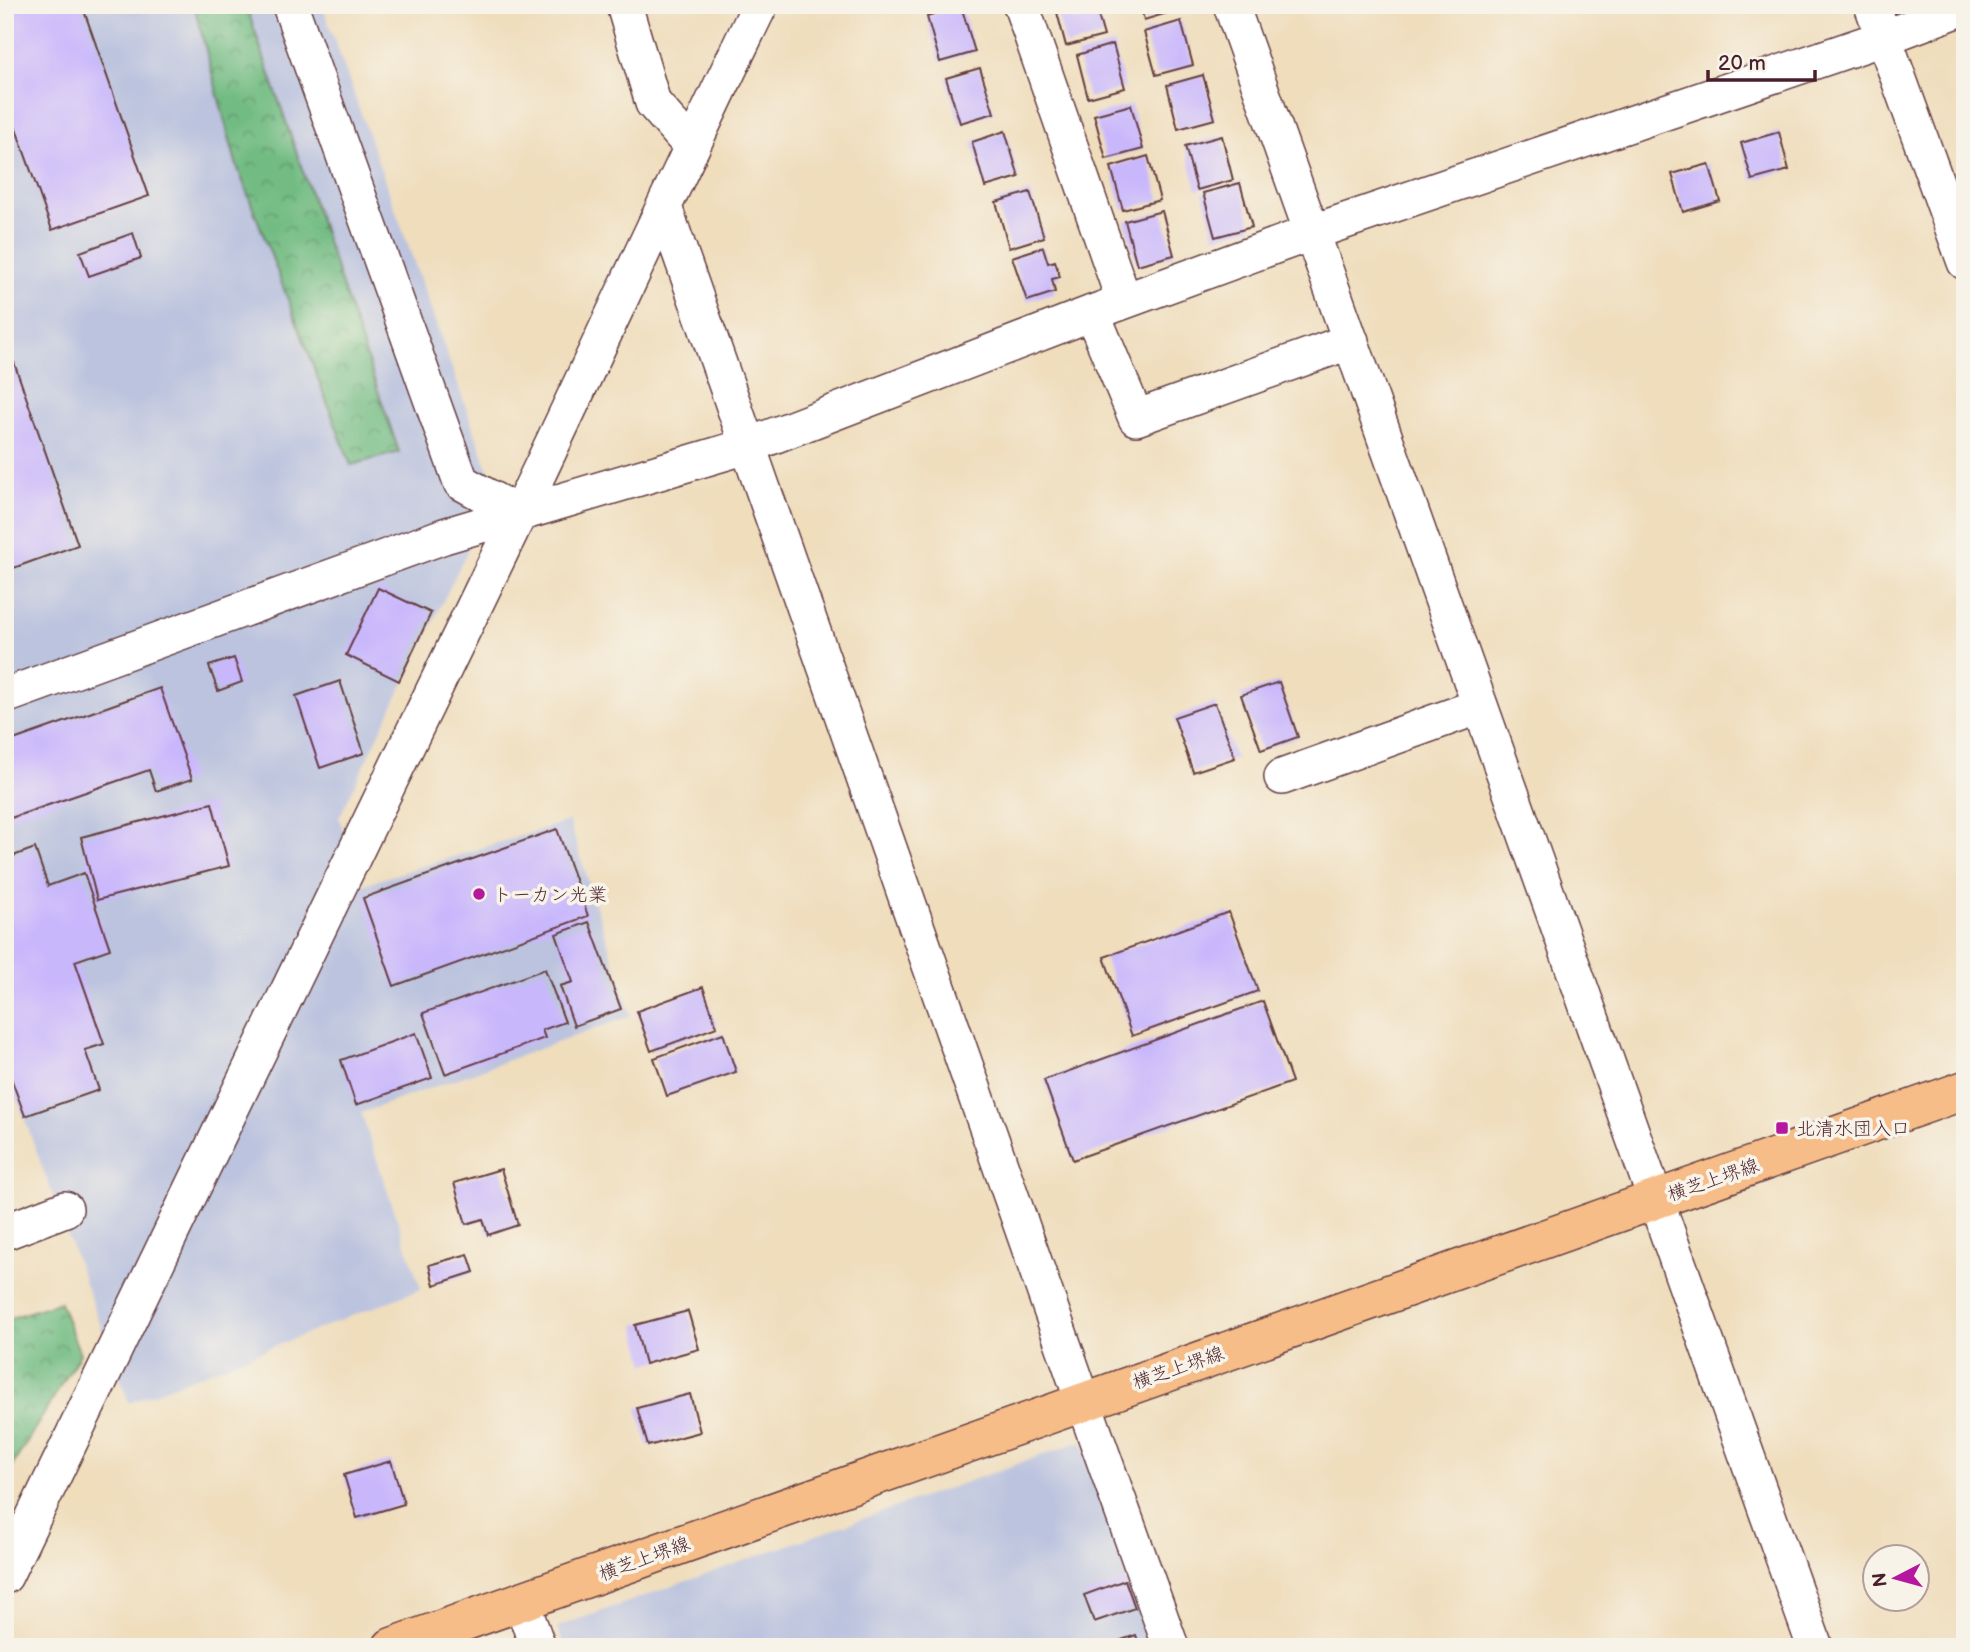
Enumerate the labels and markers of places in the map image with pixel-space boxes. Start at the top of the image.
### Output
place label: トーカン光業 [493,884,607,907]
marker: トーカン光業 [471,886,487,902]
place label: 北清水団入口 [1796,1118,1910,1141]
marker: 北清水団入口 [1774,1120,1790,1136]

